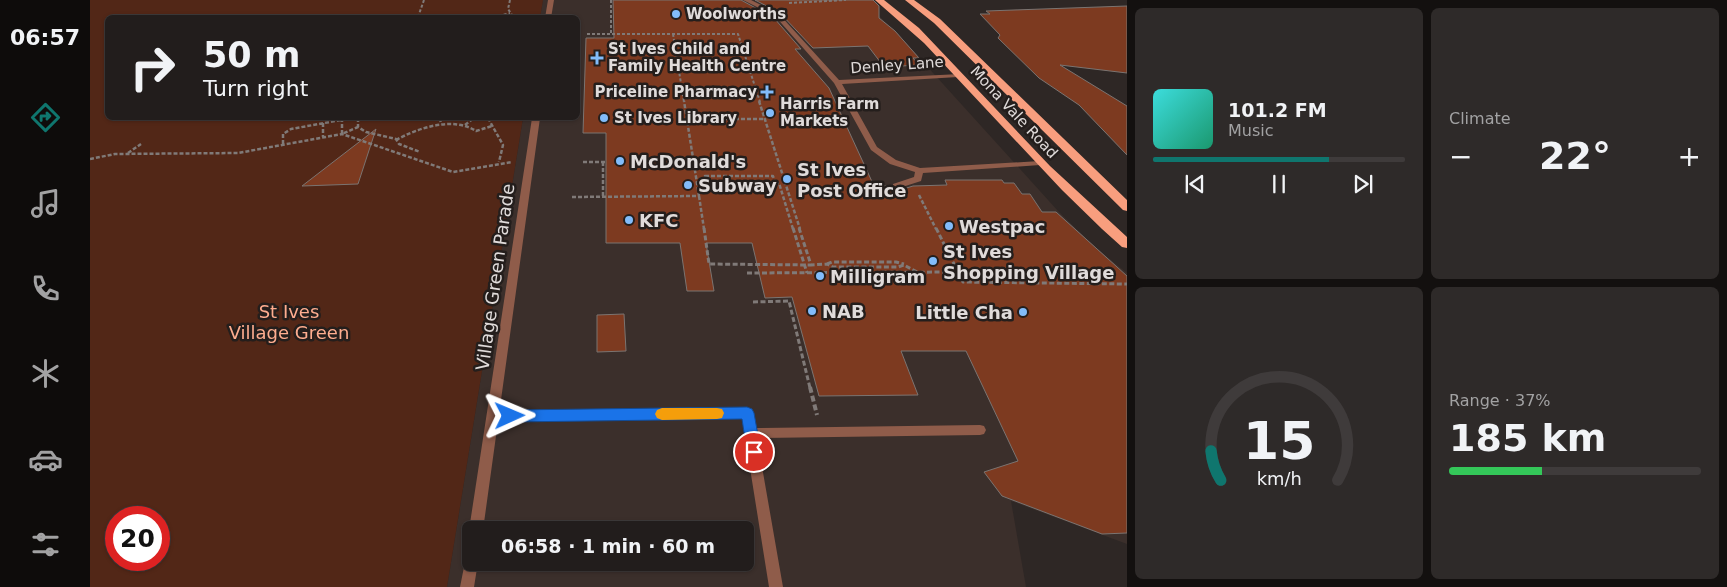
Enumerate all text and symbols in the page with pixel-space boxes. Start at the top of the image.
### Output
place label: Woolworths [686,5,786,23]
marker: Woolworths [670,8,682,20]
text: 06:57 [10,25,80,50]
icon: right [120,35,185,100]
text: 50 m [203,35,300,75]
place label: St Ives Child and Family Health Centre [608,40,786,75]
marker: St Ives Child and Family Health Centre [590,51,604,65]
street label: Denley Lane [850,53,944,77]
street label: Mona Vale Road [967,62,1061,162]
text: Turn right [203,76,308,101]
place label: Priceline Pharmacy [594,83,757,101]
marker: Priceline Pharmacy [761,86,773,98]
place label: Harris Farm Markets [780,95,879,130]
text: 101.2 FM [1228,99,1327,121]
icon: directions [28,100,63,135]
marker: Harris Farm Markets [764,107,776,119]
place label: St Ives Library [614,109,737,127]
text: Climate [1449,109,1511,128]
marker: St Ives Library [598,112,610,124]
text: Music [1228,121,1274,140]
text: 22° [1539,134,1611,178]
text: − [1449,140,1472,173]
text: + [1678,140,1701,173]
place label: McDonald's [630,151,746,172]
marker: McDonald's [614,155,626,167]
place label: St Ives Post Office [797,159,906,201]
icon: previous [1181,170,1209,198]
icon: pause [1265,170,1293,198]
icon: next [1349,170,1377,198]
marker: St Ives Post Office [781,173,793,185]
place label: Subway [698,175,777,196]
marker: Subway [682,179,694,191]
street label: Village Green Parade [471,182,519,372]
icon: music [28,186,63,221]
place label: KFC [639,210,678,231]
marker: KFC [623,214,635,226]
place label: Westpac [959,216,1045,237]
marker: Westpac [943,220,955,232]
place label: St Ives Shopping Village [943,241,1114,283]
marker: St Ives Shopping Village [927,255,939,267]
place label: Milligram [830,266,925,287]
marker: Milligram [814,270,826,282]
icon: phone [28,271,63,306]
park label: St Ives Village Green [229,301,349,343]
place label: NAB [822,301,865,322]
place label: Little Cha [915,302,1013,323]
marker: NAB [806,305,818,317]
marker: Little Cha [1017,306,1029,318]
icon: climate [28,356,63,391]
position arrow [483,389,535,441]
text: Range · 37% [1449,391,1551,410]
text: 15 [1243,411,1315,471]
text: 185 km [1449,416,1606,460]
pin [733,431,775,473]
icon: arrive [740,438,768,466]
icon: car [28,442,63,477]
text: km/h [1256,468,1302,489]
speed limit sign: 20 [105,506,170,571]
icon: filters [28,527,63,562]
text: 06:58 · 1 min · 60 m [501,535,715,557]

